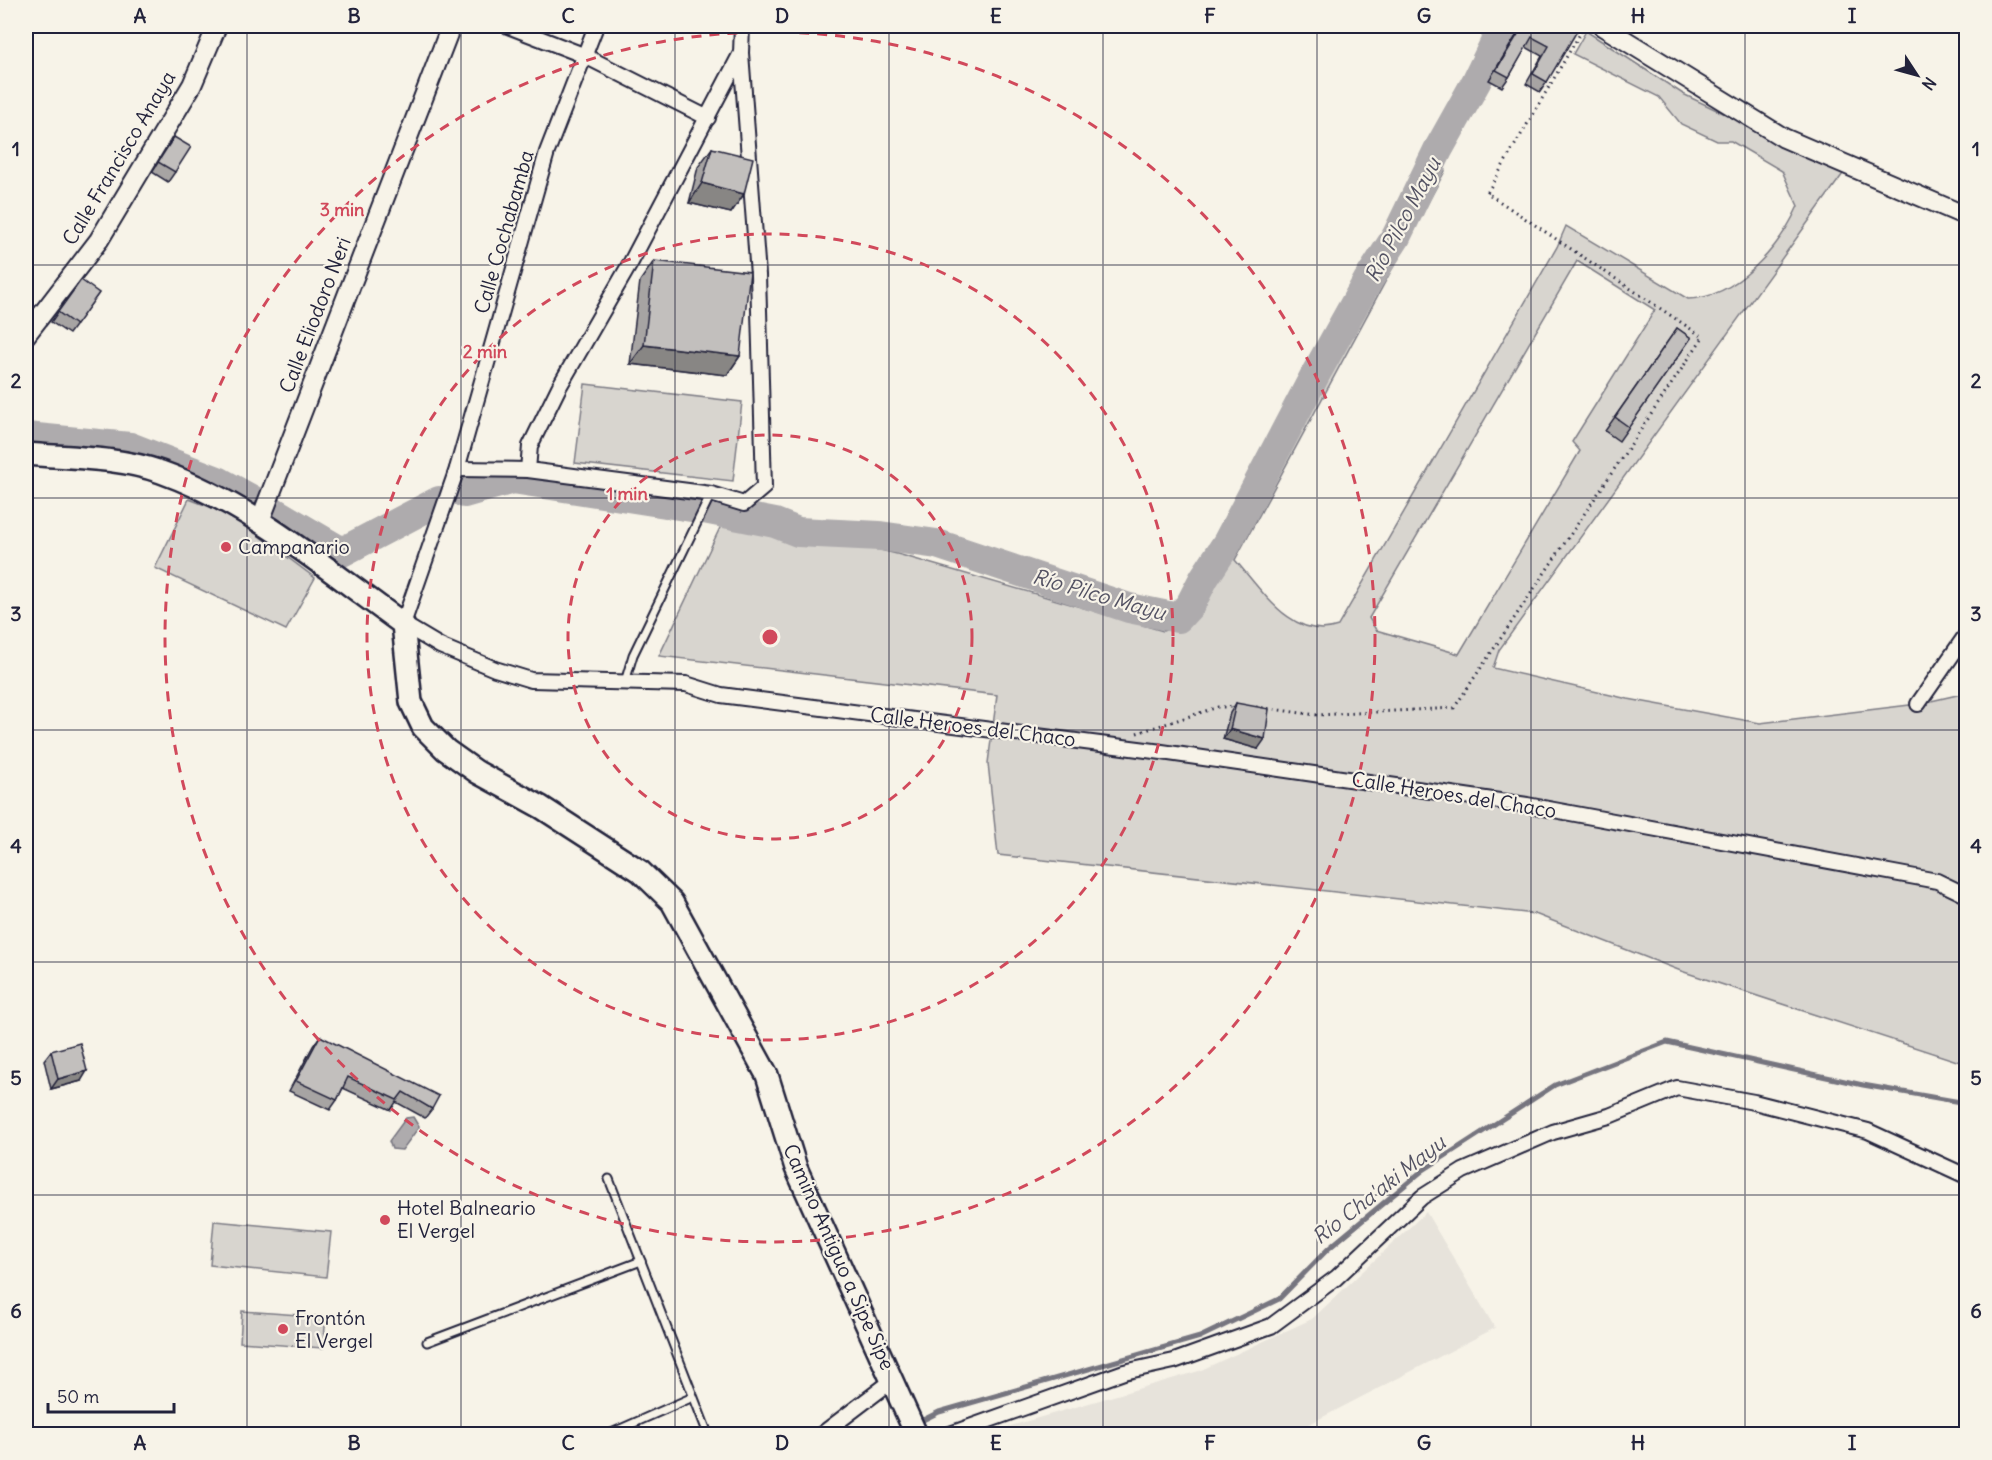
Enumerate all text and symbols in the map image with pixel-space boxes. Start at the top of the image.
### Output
text: A [134,3,147,28]
text: B [347,3,361,28]
text: C [561,3,575,28]
text: D [775,3,789,28]
text: E [990,3,1002,28]
text: F [1204,3,1216,28]
text: G [1417,3,1431,28]
text: H [1631,3,1645,28]
text: I [1848,3,1857,28]
north arrow [1887,45,1947,105]
street label: Calle Francisco Anaya [57,66,180,249]
text: N [1918,73,1940,94]
text: 1 [12,136,20,161]
text: 1 [1972,136,1980,161]
street label: Calle Cochabamba [468,147,539,316]
water label: Río Pilco Mayu [1358,151,1447,287]
text: 3 min [320,198,365,221]
street label: Calle Eliodoro Neri [273,233,356,396]
text: 2 min [463,340,508,363]
text: 2 [11,368,22,393]
text: 2 [1971,368,1982,393]
text: 1 min [606,482,648,505]
place label: Campanario [238,534,350,559]
marker: Campanario [219,540,233,554]
water label: Río Pilco Mayu [1029,563,1170,627]
text: 3 [10,601,22,626]
text: 3 [1970,601,1982,626]
centre of rings [760,627,780,647]
street label: Calle Heroes del Chaco [869,701,1077,752]
street label: Calle Heroes del Chaco [1350,766,1558,823]
text: 4 [10,833,22,858]
text: 4 [1970,833,1982,858]
text: 5 [10,1065,22,1090]
text: 5 [1970,1065,1982,1090]
water label: Río Cha'aki Mayu [1307,1128,1452,1250]
street label: Camino Antiguo a Sipe Sipe [778,1140,901,1374]
place label: Hotel Balneario El Vergel [397,1195,536,1243]
marker: Hotel Balneario El Vergel [378,1213,392,1227]
text: 6 [10,1298,22,1323]
text: 6 [1970,1298,1982,1323]
place label: Frontón El Vergel [295,1305,373,1353]
marker: Frontón El Vergel [276,1322,290,1336]
scale bar [48,1376,174,1414]
text: 50 m [57,1385,99,1408]
text: A [134,1430,147,1455]
text: B [347,1430,361,1455]
text: C [561,1430,575,1455]
text: D [775,1430,789,1455]
text: E [990,1430,1002,1455]
text: F [1204,1430,1216,1455]
text: G [1417,1430,1431,1455]
text: H [1631,1430,1645,1455]
text: I [1848,1430,1857,1455]

